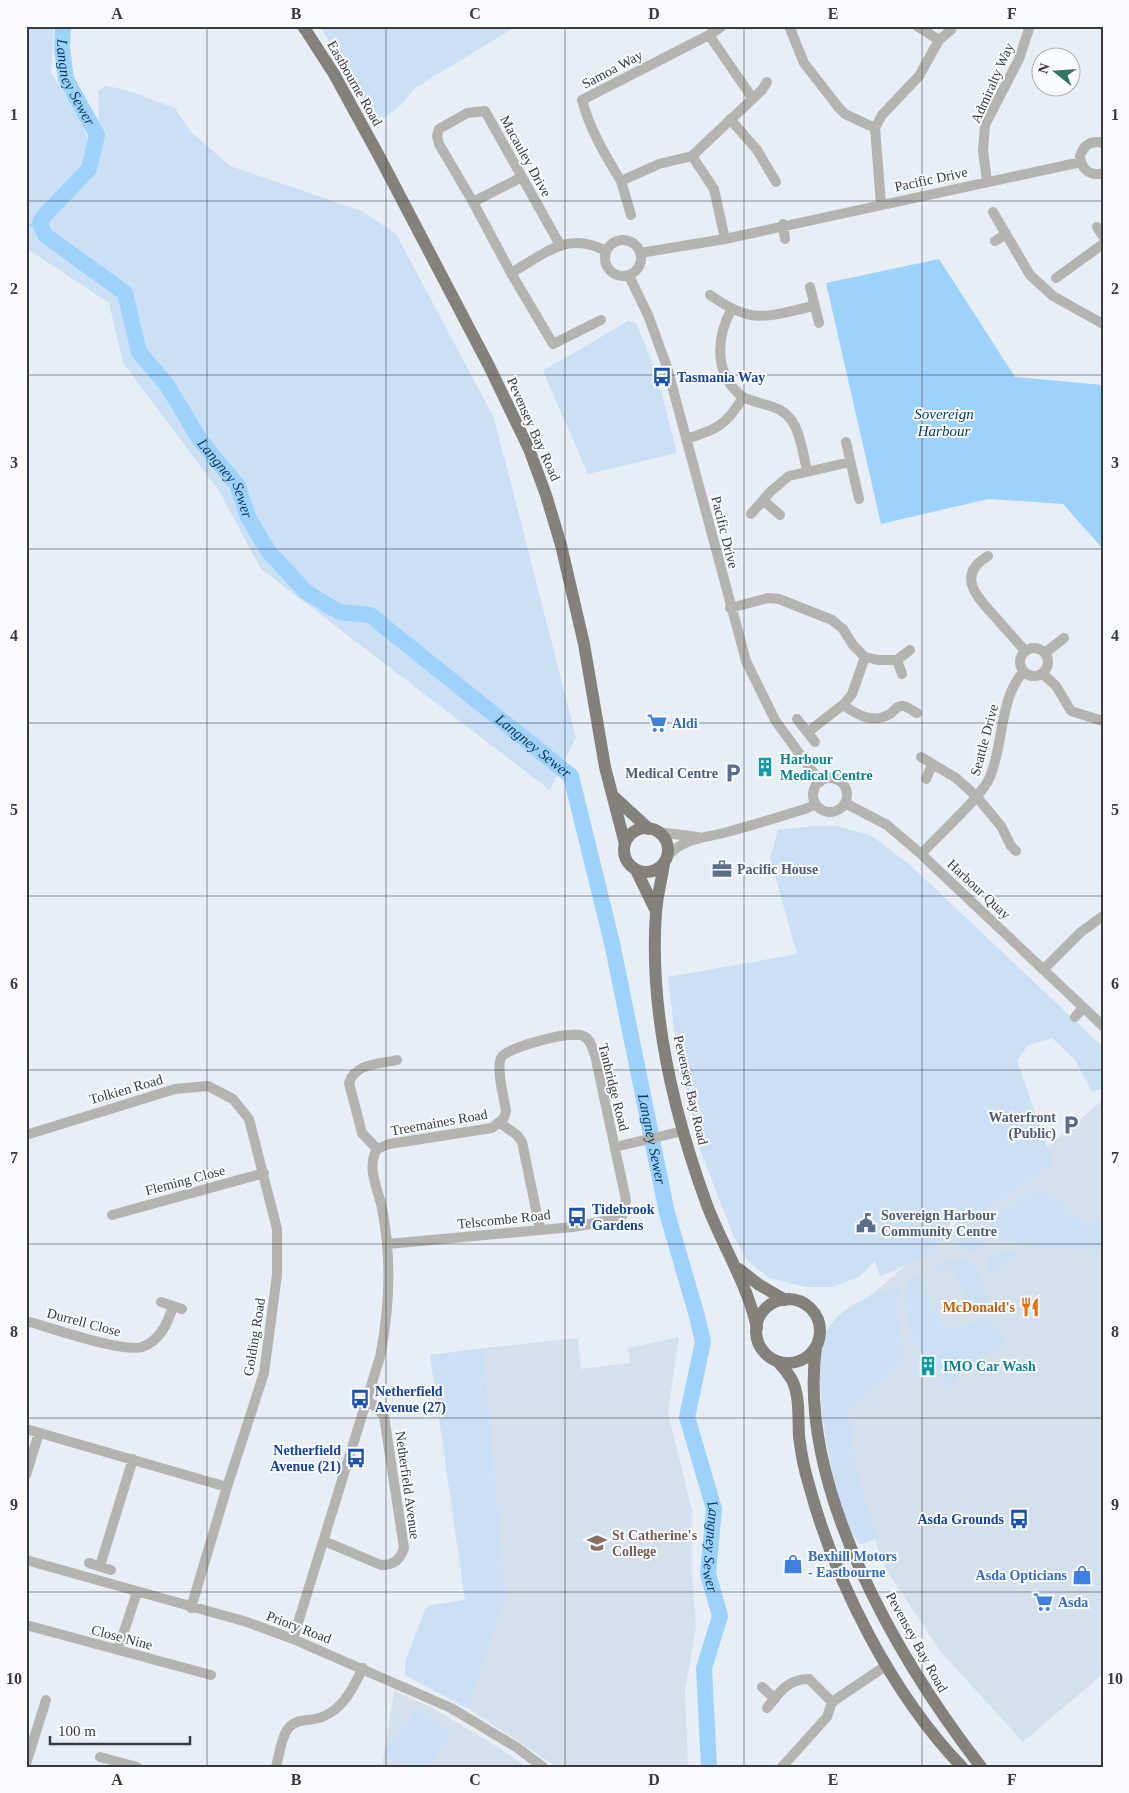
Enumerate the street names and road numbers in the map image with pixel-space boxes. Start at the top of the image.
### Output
street label: Eastbourne Road [324,38,385,129]
street label: Admiralty Way [968,41,1017,126]
street label: Samoa Way [579,47,645,92]
street label: Macauley Drive [497,113,554,199]
street label: Pacific Drive [893,164,969,195]
street label: Pevensey Bay Road [504,375,563,483]
street label: Pacific Drive [708,494,741,570]
street label: Seattle Drive [968,703,1001,778]
street label: Harbour Quay [944,856,1013,922]
street label: Pevensey Bay Road [671,1034,710,1146]
street label: Tanbridge Road [595,1042,632,1132]
street label: Tolkien Road [88,1072,165,1107]
street label: Treemaines Road [390,1107,489,1138]
street label: Fleming Close [144,1163,227,1198]
street label: Telscombe Road [457,1207,551,1232]
street label: Golding Road [241,1297,268,1377]
street label: Durrell Close [45,1305,122,1340]
street label: Netherfield Avenue [392,1430,423,1540]
street label: Pevensey Bay Road [883,1590,950,1695]
street label: Priory Road [264,1608,333,1647]
street label: Close Nine [90,1622,154,1653]

